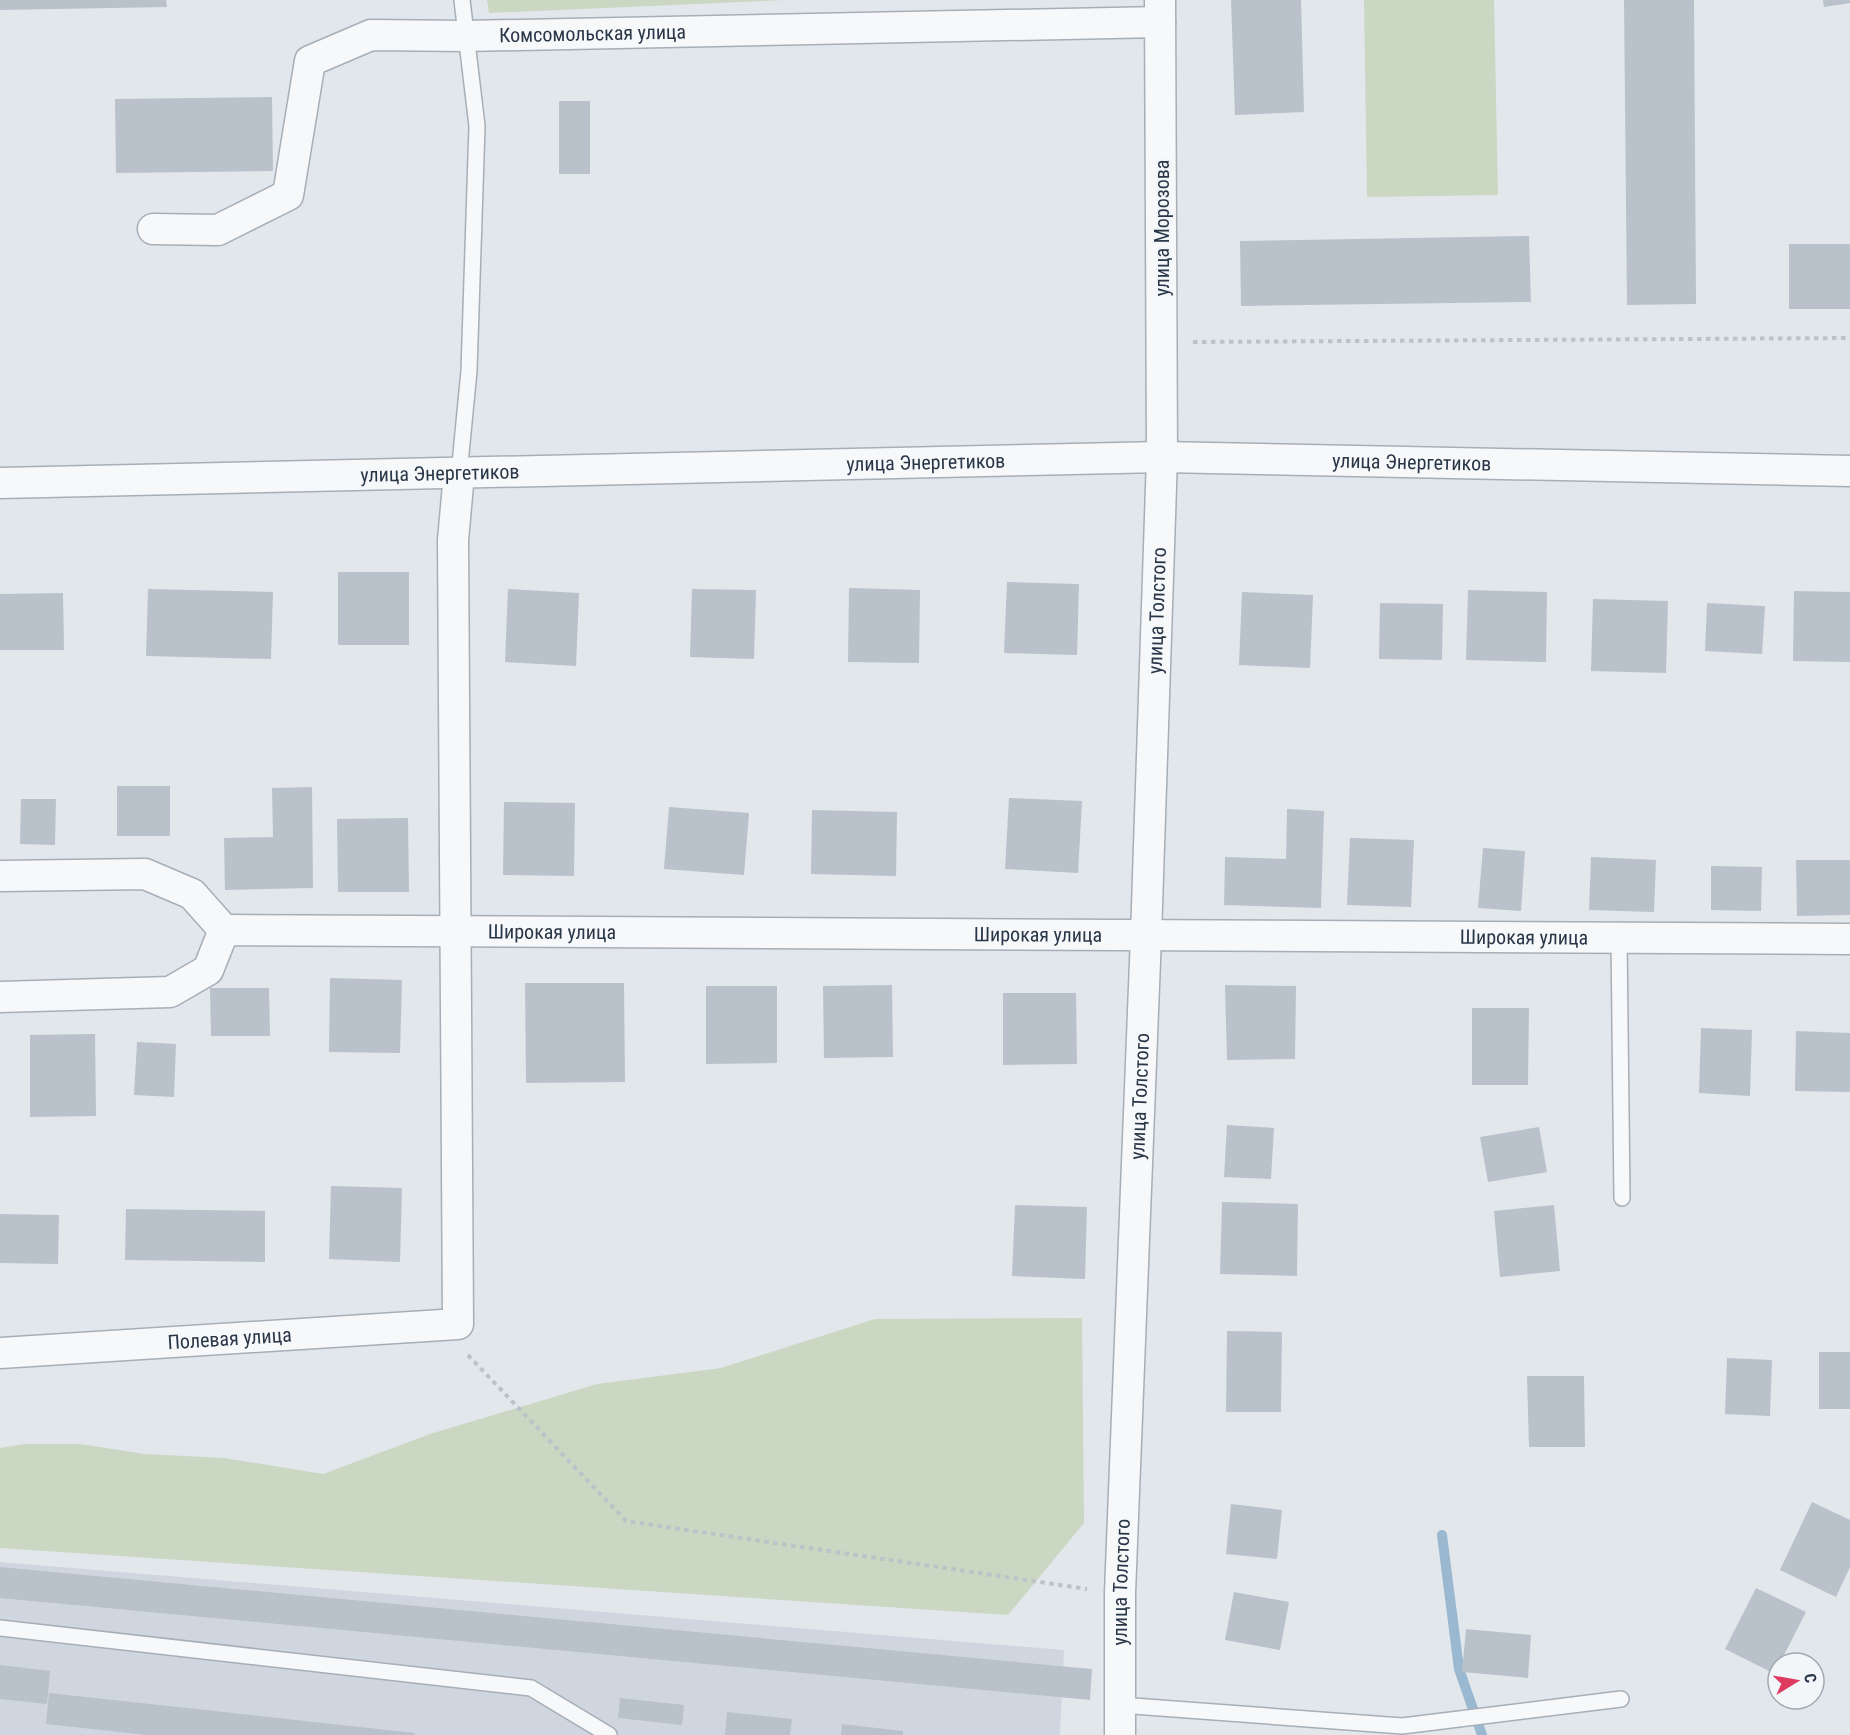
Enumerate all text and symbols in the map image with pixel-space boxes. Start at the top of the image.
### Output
street label: Комсомольская улица [499,20,686,47]
street label: улица Морозова [1150,160,1174,296]
street label: улица Энергетиков [1332,448,1491,476]
street label: улица Энергетиков [846,449,1006,476]
street label: улица Энергетиков [360,459,520,487]
street label: улица Толстого [1143,547,1171,675]
street label: Широкая улица [488,919,616,944]
street label: Широкая улица [974,922,1102,947]
street label: Широкая улица [1460,925,1588,950]
street label: улица Толстого [1125,1033,1154,1160]
street label: Полевая улица [167,1323,292,1354]
street label: улица Толстого [1108,1518,1135,1645]
north arrow [1766,1651,1826,1711]
text: С [1800,1672,1820,1685]

